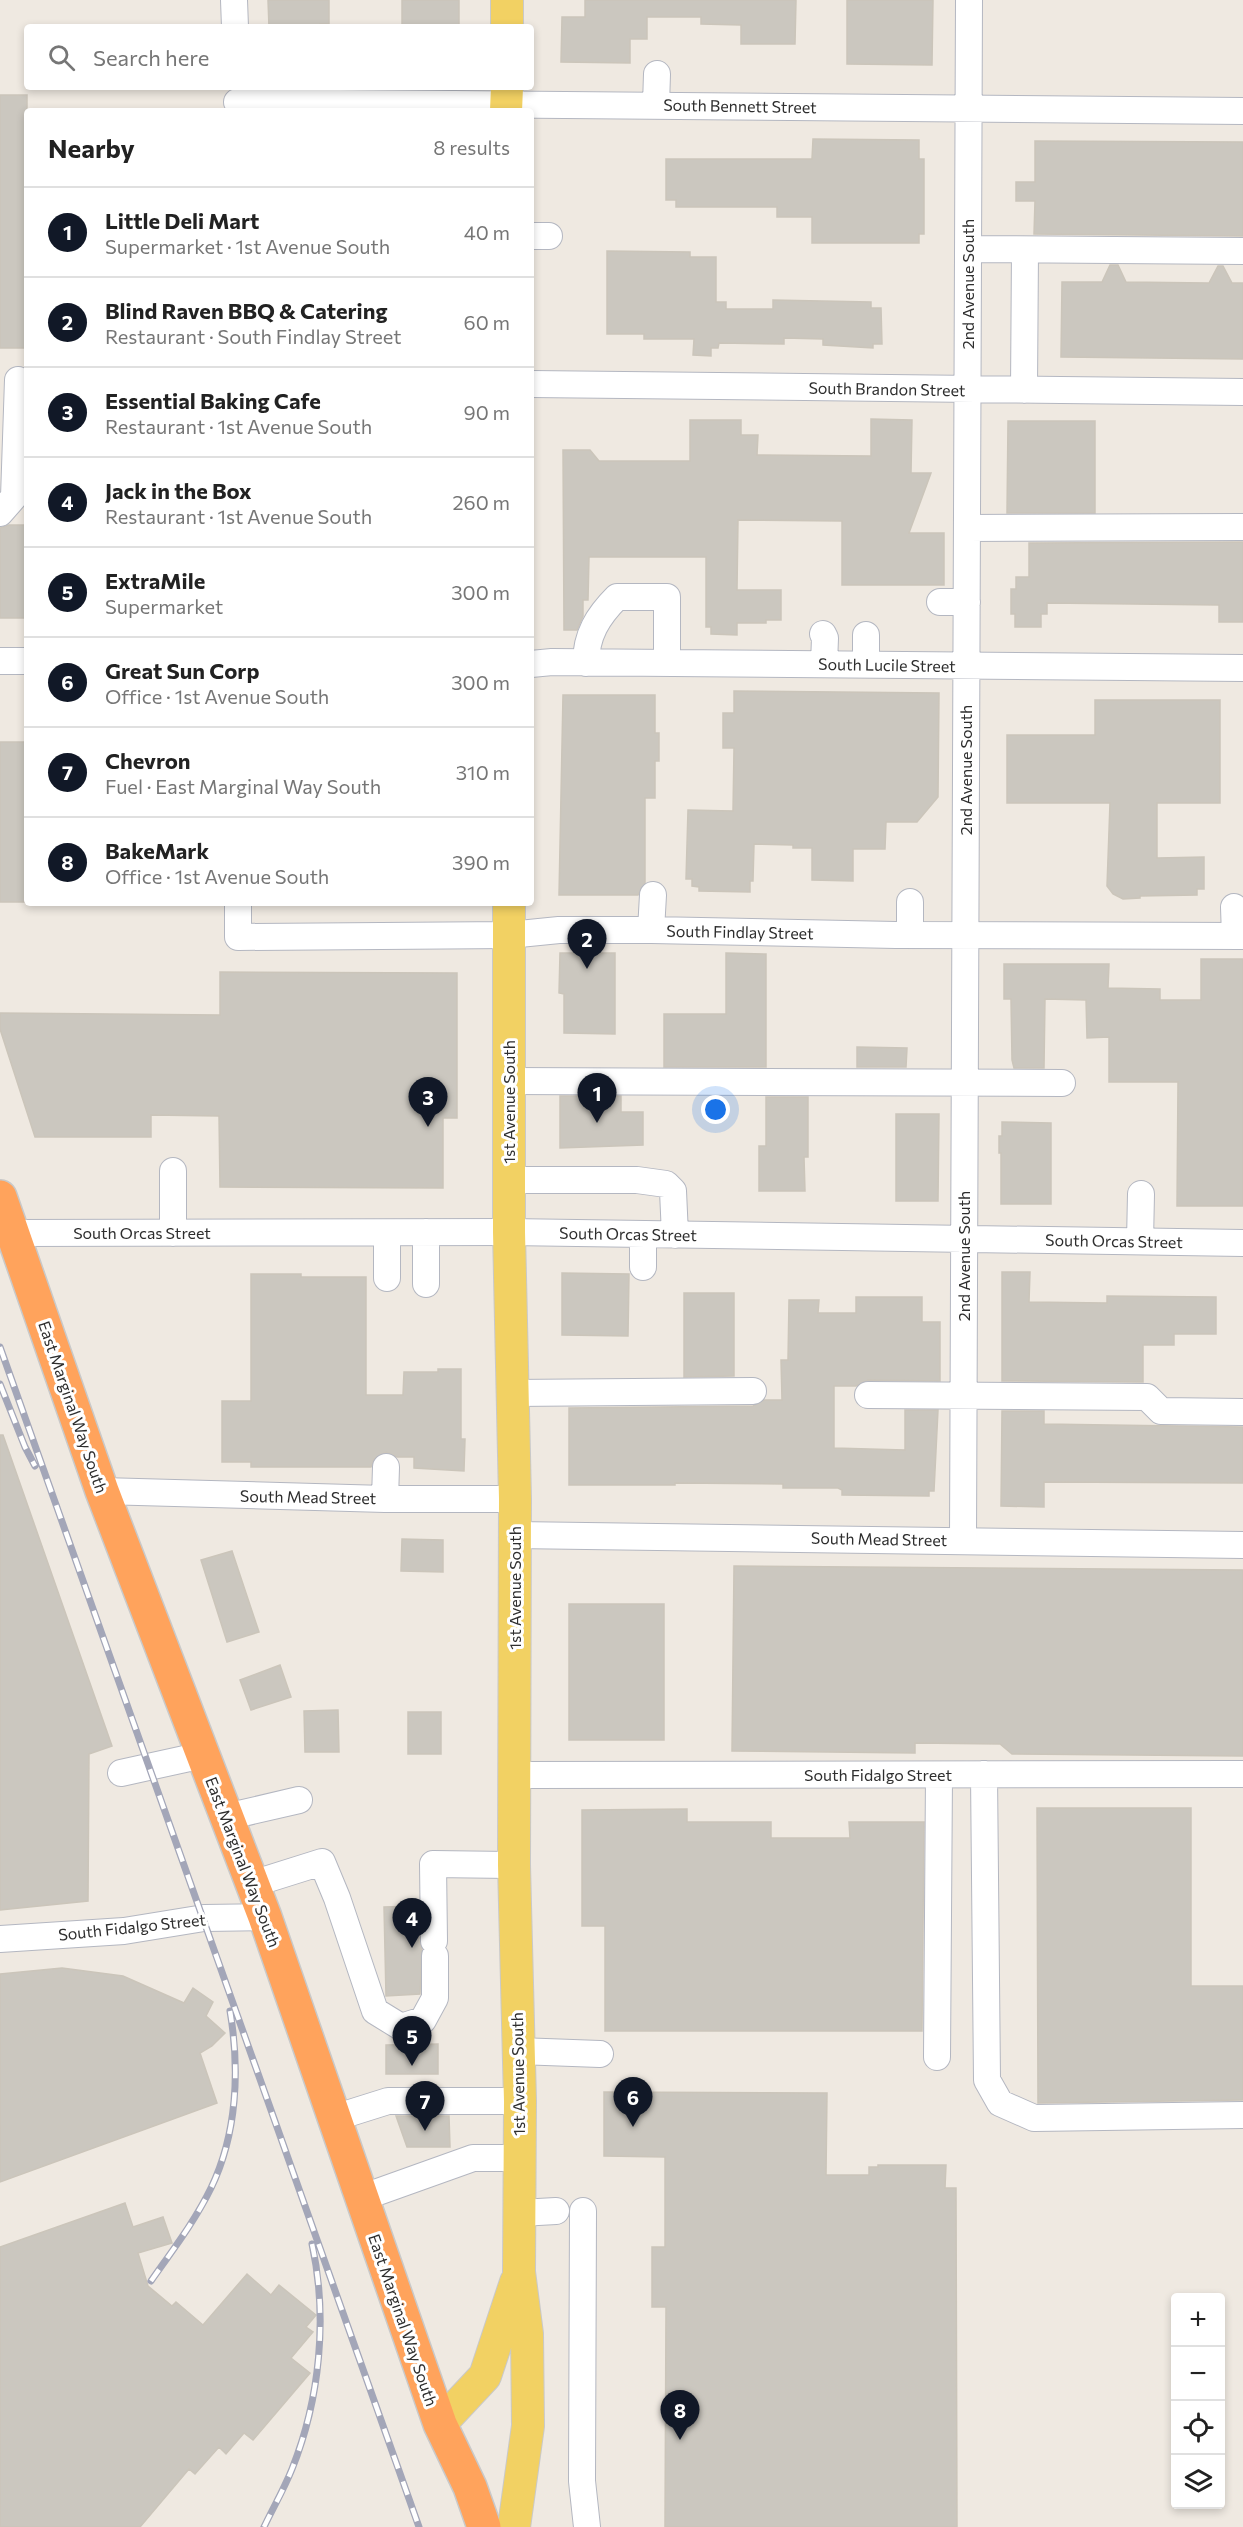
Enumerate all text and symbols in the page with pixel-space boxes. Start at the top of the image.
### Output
search box [24,24,534,90]
icon: search [45,41,78,74]
text: Search here [93,44,209,71]
street label: South Bennett Street [663,95,817,116]
text: Nearby [48,132,135,163]
text: 8 results [433,135,510,159]
text: Little Deli Mart [105,207,259,234]
street label: 2nd Avenue South [958,219,977,349]
text: 1 [63,220,72,244]
text: 40 m [464,220,510,244]
text: Supermarket · 1st Avenue South [105,234,390,258]
text: Blind Raven BBQ & Catering [105,297,388,324]
text: 2 [62,310,73,334]
text: 60 m [464,310,510,334]
text: Restaurant · South Findlay Street [105,324,401,348]
street label: South Brandon Street [808,378,966,399]
text: Essential Baking Cafe [105,387,321,414]
text: 3 [62,400,73,424]
text: 90 m [464,400,510,424]
text: Restaurant · 1st Avenue South [105,414,372,438]
text: Jack in the Box [105,477,252,504]
text: 4 [61,490,74,514]
text: 260 m [452,490,510,514]
text: Restaurant · 1st Avenue South [105,504,372,528]
text: ExtraMile [105,567,205,594]
text: 5 [62,580,73,604]
text: 300 m [451,580,510,604]
text: Supermarket [105,594,223,618]
street label: South Lucile Street [818,654,956,675]
text: Great Sun Corp [105,657,259,684]
text: 6 [61,670,74,694]
text: 300 m [451,670,510,694]
text: Office · 1st Avenue South [105,684,329,708]
street label: 2nd Avenue South [956,705,975,835]
text: Chevron [105,747,191,774]
text: 7 [62,760,73,784]
text: 310 m [456,760,510,784]
text: Fuel · East Marginal Way South [105,774,381,798]
text: BakeMark [105,837,209,864]
text: 8 [61,850,74,874]
text: 390 m [452,850,510,874]
text: Office · 1st Avenue South [105,864,329,888]
pin: 2 [568,920,606,969]
street label: South Findlay Street [666,921,814,942]
street label: 1st Avenue South [499,1040,518,1164]
pin: 1 [578,1074,616,1123]
pin: 3 [408,1078,448,1127]
your location [701,1095,730,1124]
street label: 2nd Avenue South [954,1191,973,1321]
street label: South Orcas Street [73,1223,211,1242]
street label: South Orcas Street [559,1223,697,1244]
street label: South Orcas Street [1045,1230,1183,1251]
street label: East Marginal Way South [35,1318,112,1495]
street label: South Mead Street [240,1486,377,1507]
street label: 1st Avenue South [505,1526,524,1650]
street label: South Mead Street [811,1528,948,1549]
street label: South Fidalgo Street [804,1765,952,1784]
street label: East Marginal Way South [202,1774,285,1950]
pin: 4 [392,1898,432,1948]
street label: South Fidalgo Street [57,1909,207,1944]
street label: 1st Avenue South [507,2012,528,2136]
pin: 5 [392,2016,432,2066]
pin: 6 [614,2078,652,2127]
pin: 7 [406,2082,444,2131]
street label: East Marginal Way South [365,2231,442,2408]
map controls [1171,2293,1225,2509]
button: + [1171,2293,1225,2347]
button: − [1171,2347,1225,2401]
pin: 8 [660,2390,700,2440]
button: locate [1171,2401,1225,2455]
button: layers [1171,2455,1225,2509]

